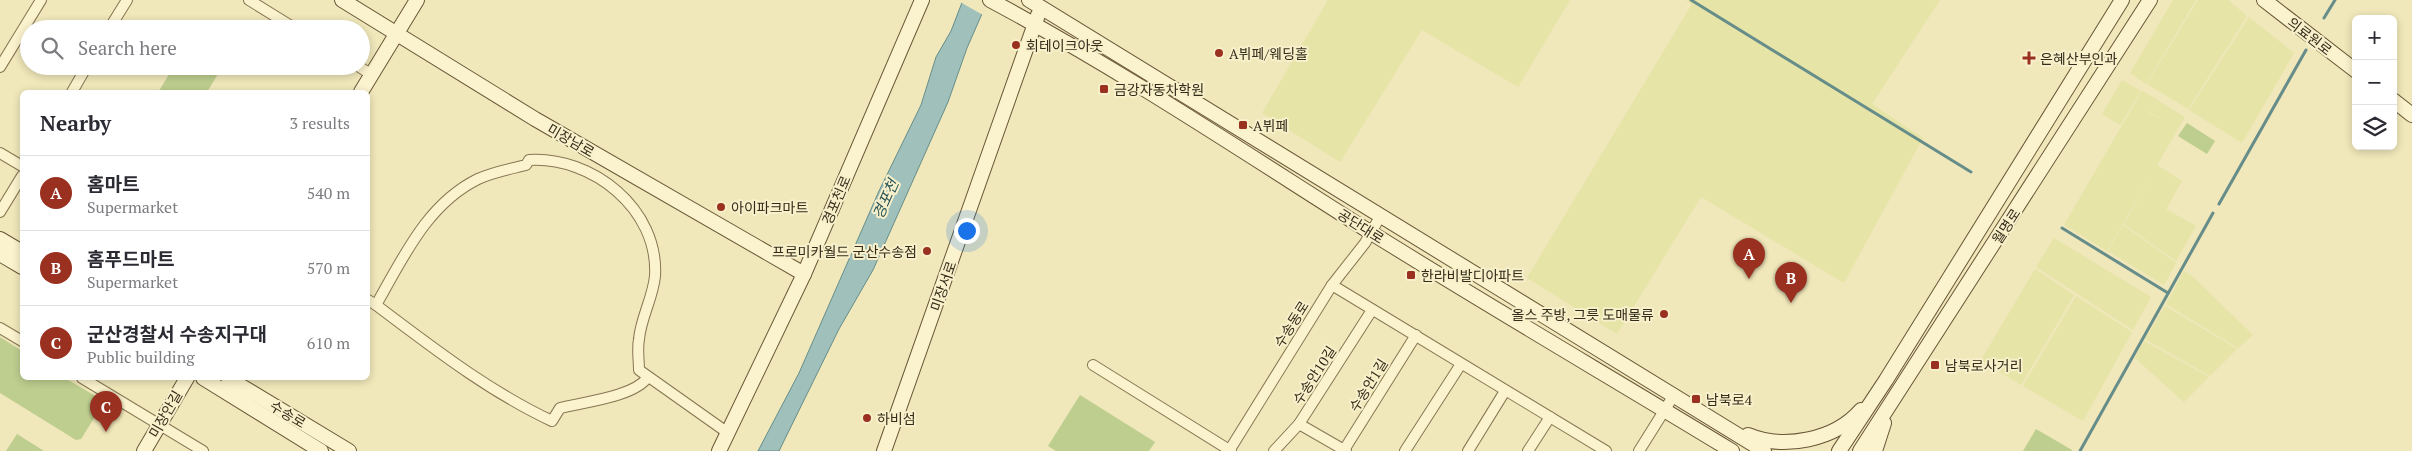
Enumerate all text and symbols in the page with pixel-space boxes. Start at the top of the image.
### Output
street label: 의료원로 [2284,13,2336,59]
map controls [2352,15,2397,150]
button: + [2352,15,2397,60]
search box [20,20,370,75]
icon: search [38,34,66,62]
text: Search here [78,35,177,60]
place label: 회테이크아웃 [1026,36,1103,55]
marker: 회테이크아웃 [1010,39,1022,51]
place label: A뷔페/웨딩홀 [1229,44,1308,63]
marker: A뷔페/웨딩홀 [1213,47,1225,59]
place label: 은혜산부인과 [2040,49,2117,68]
marker: 은혜산부인과 [2022,51,2036,65]
button: − [2352,60,2397,105]
place label: 금강자동차학원 [1114,80,1204,99]
marker: 금강자동차학원 [1098,83,1110,95]
button: layers [2352,105,2397,150]
text: Nearby [40,109,111,137]
text: 3 results [290,112,350,134]
place label: A뷔페 [1253,116,1288,135]
street label: 미장남로 [544,119,598,161]
marker: A뷔페 [1237,119,1249,131]
text: 홈마트 [87,171,139,196]
street label: 경포천로 [817,172,855,227]
water label: 경포천 [867,174,903,222]
text: A [50,182,62,204]
text: 540 m [307,182,350,204]
text: Supermarket [87,196,178,218]
place label: 아이파크마트 [731,198,808,217]
marker: 아이파크마트 [715,201,727,213]
street label: 공단대로 [1334,204,1388,248]
street label: 월명로 [1988,205,2025,247]
your location [954,218,980,244]
pin: A [1733,238,1765,279]
place label: 프로미카월드 군산수송점 [772,242,917,261]
marker: 프로미카월드 군산수송점 [921,245,933,257]
text: 홈푸드마트 [87,246,174,271]
text: B [51,257,61,279]
text: 570 m [307,257,350,279]
street label: 미장서로 [926,258,960,313]
pin: B [1775,262,1807,303]
place label: 한라비발디아파트 [1421,266,1524,285]
marker: 한라비발디아파트 [1405,269,1417,281]
text: Supermarket [87,271,178,293]
street label: 수송동로 [1269,297,1313,351]
place label: 올스 주방, 그릇 도매물류 [1512,305,1654,324]
marker: 올스 주방, 그릇 도매물류 [1658,308,1670,320]
text: 군산경찰서 수송지구대 [87,321,267,346]
text: C [51,332,61,354]
text: 610 m [307,332,350,354]
street label: 수송안10길 [1288,342,1340,408]
text: Public building [87,346,195,368]
street label: 수송안1길 [1344,355,1392,415]
place label: 남북로사거리 [1945,356,2022,375]
marker: 남북로사거리 [1929,359,1941,371]
street label: 미장안길 [144,387,186,441]
place label: 남북로4 [1706,390,1753,409]
pin: C [90,391,122,432]
marker: 남북로4 [1690,393,1702,405]
street label: 수송로 [267,396,310,432]
place label: 하비섬 [877,409,916,428]
marker: 하비섬 [861,412,873,424]

